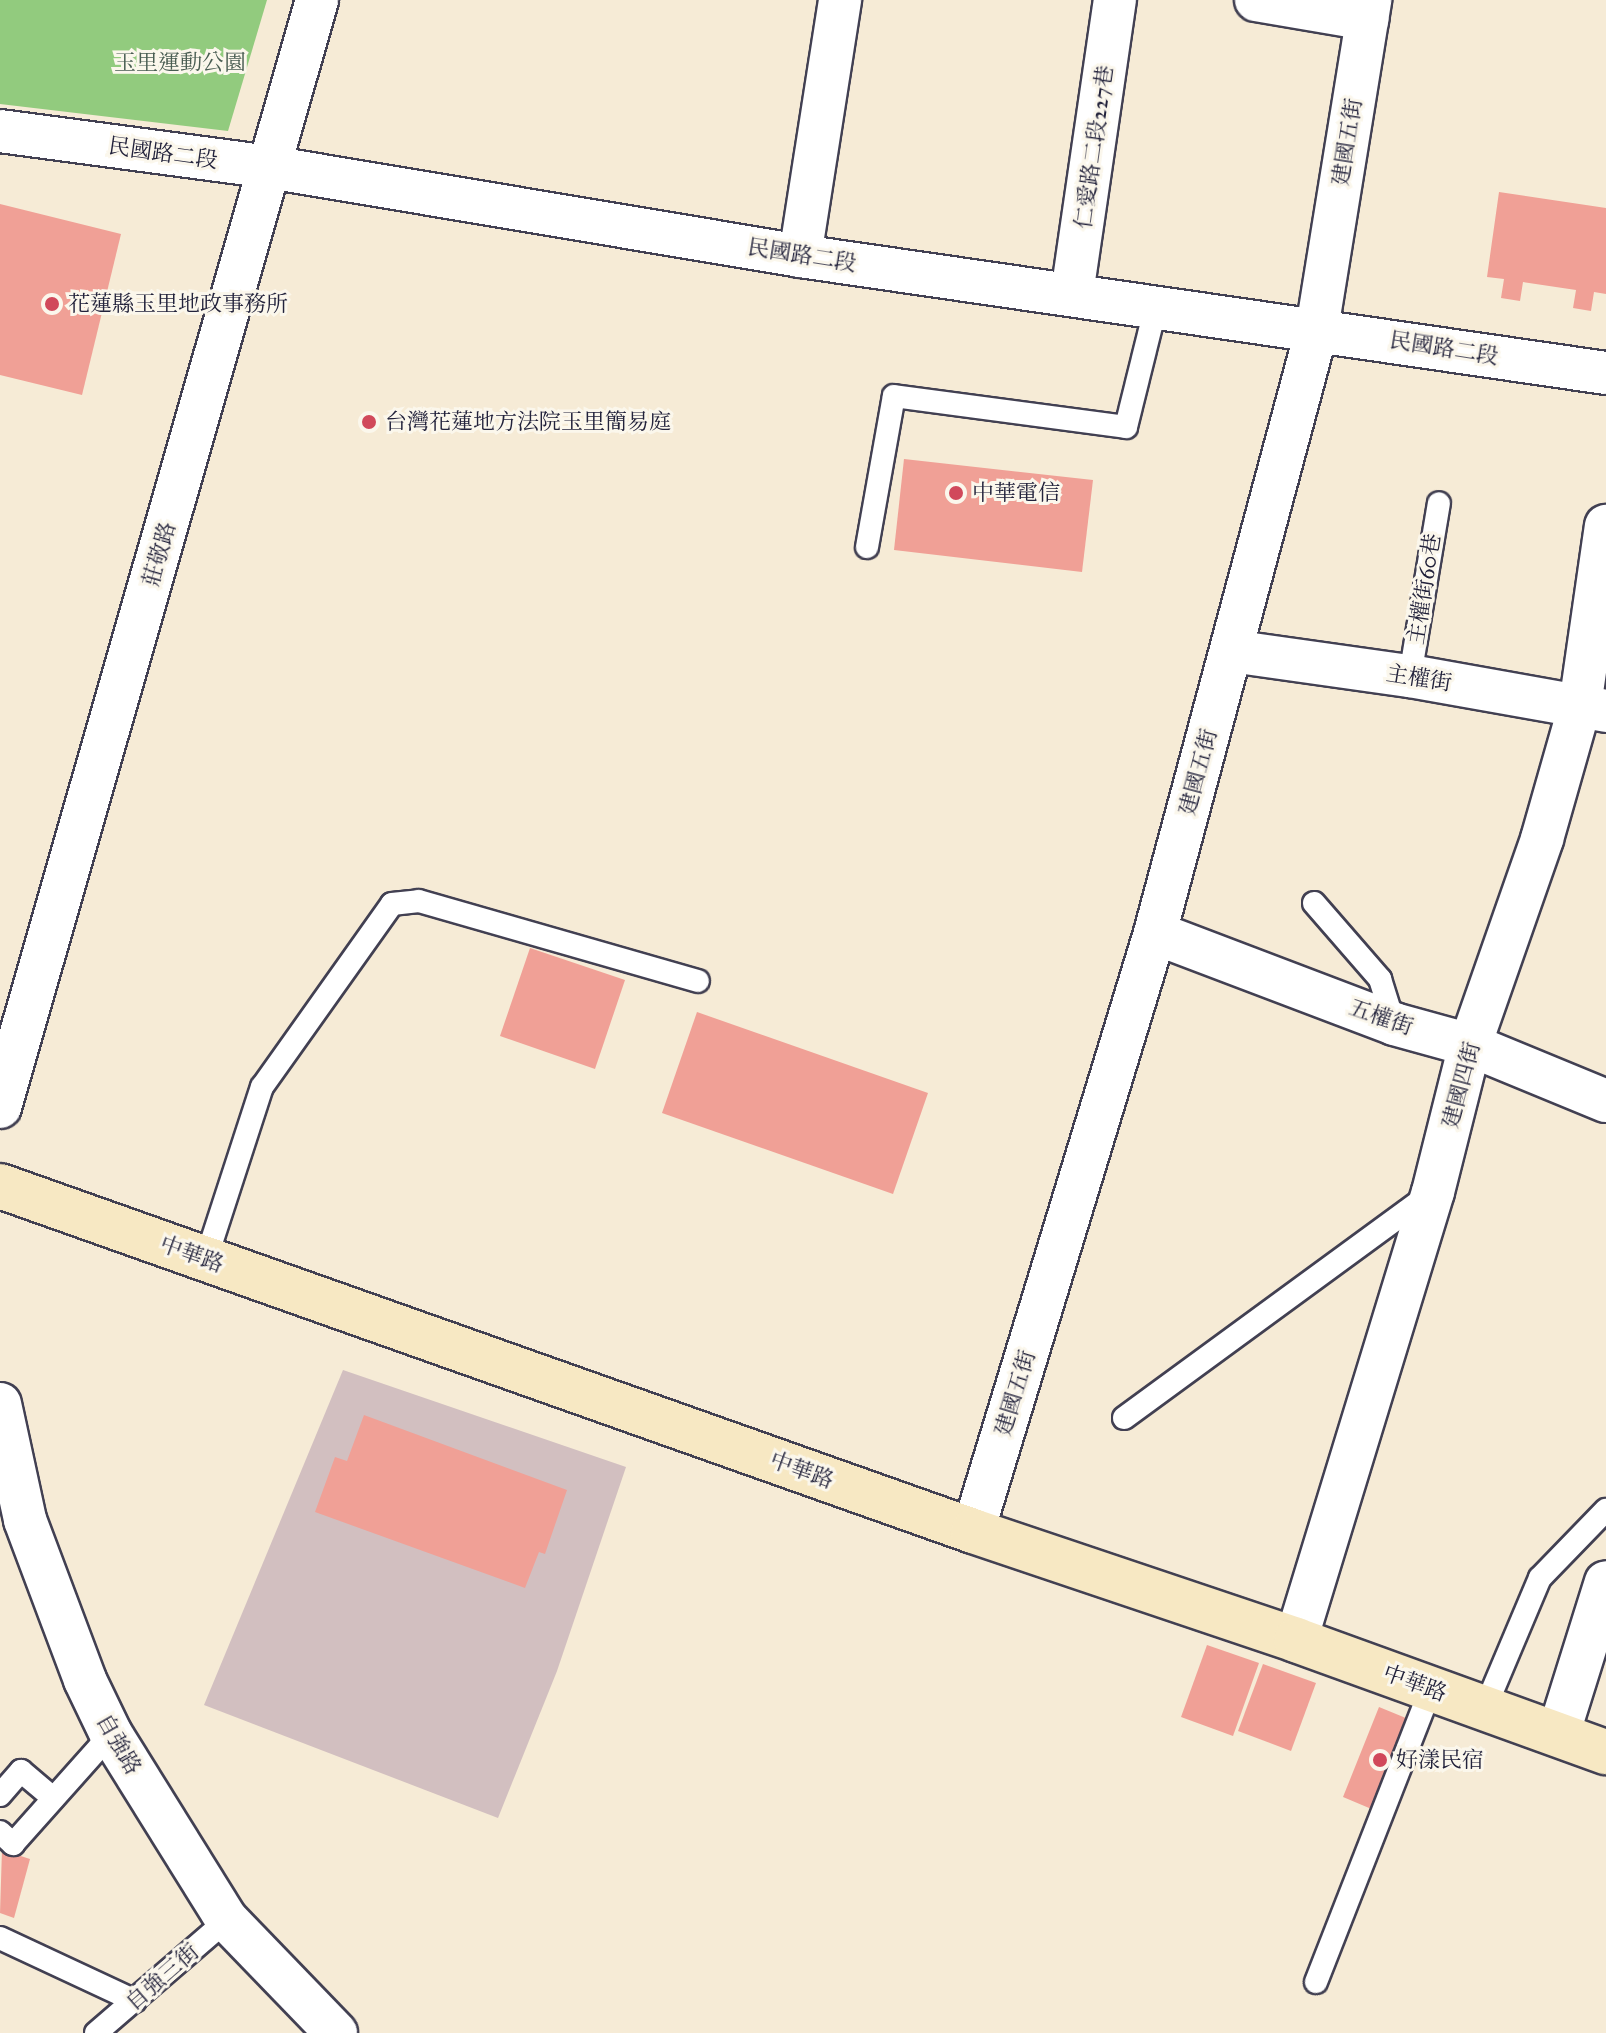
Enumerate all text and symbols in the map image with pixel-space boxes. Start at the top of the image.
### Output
park label: 玉里運動公園 [114,50,246,76]
street label: 仁愛路二段227巷 [1069,64,1119,230]
street label: 建國五街 [1327,96,1367,188]
street label: 民國路二段 [107,132,219,174]
street label: 民國路二段 [746,233,858,277]
place label: 花蓮縣玉里地政事務所 [68,291,288,317]
marker: 花蓮縣玉里地政事務所 [43,295,61,313]
street label: 民國路二段 [1388,326,1500,370]
place label: 台灣花蓮地方法院玉里簡易庭 [385,409,671,435]
marker: 台灣花蓮地方法院玉里簡易庭 [360,413,378,431]
place label: 中華電信 [972,480,1060,506]
marker: 中華電信 [947,484,965,502]
street label: 莊敬路 [137,519,181,589]
street label: 主權街60巷 [1402,532,1446,646]
street label: 主權街 [1384,660,1454,696]
street label: 建國五街 [1174,726,1222,818]
street label: 五權街 [1346,994,1416,1040]
street label: 建國四街 [1437,1039,1485,1131]
street label: 中華路 [156,1230,228,1278]
street label: 建國五街 [990,1347,1040,1439]
street label: 中華路 [766,1446,838,1494]
street label: 中華路 [1379,1659,1451,1707]
street label: 自強路 [91,1709,147,1779]
place label: 好漾民宿 [1396,1747,1484,1773]
marker: 好漾民宿 [1371,1751,1389,1769]
street label: 自強三街 [120,1938,204,2016]

